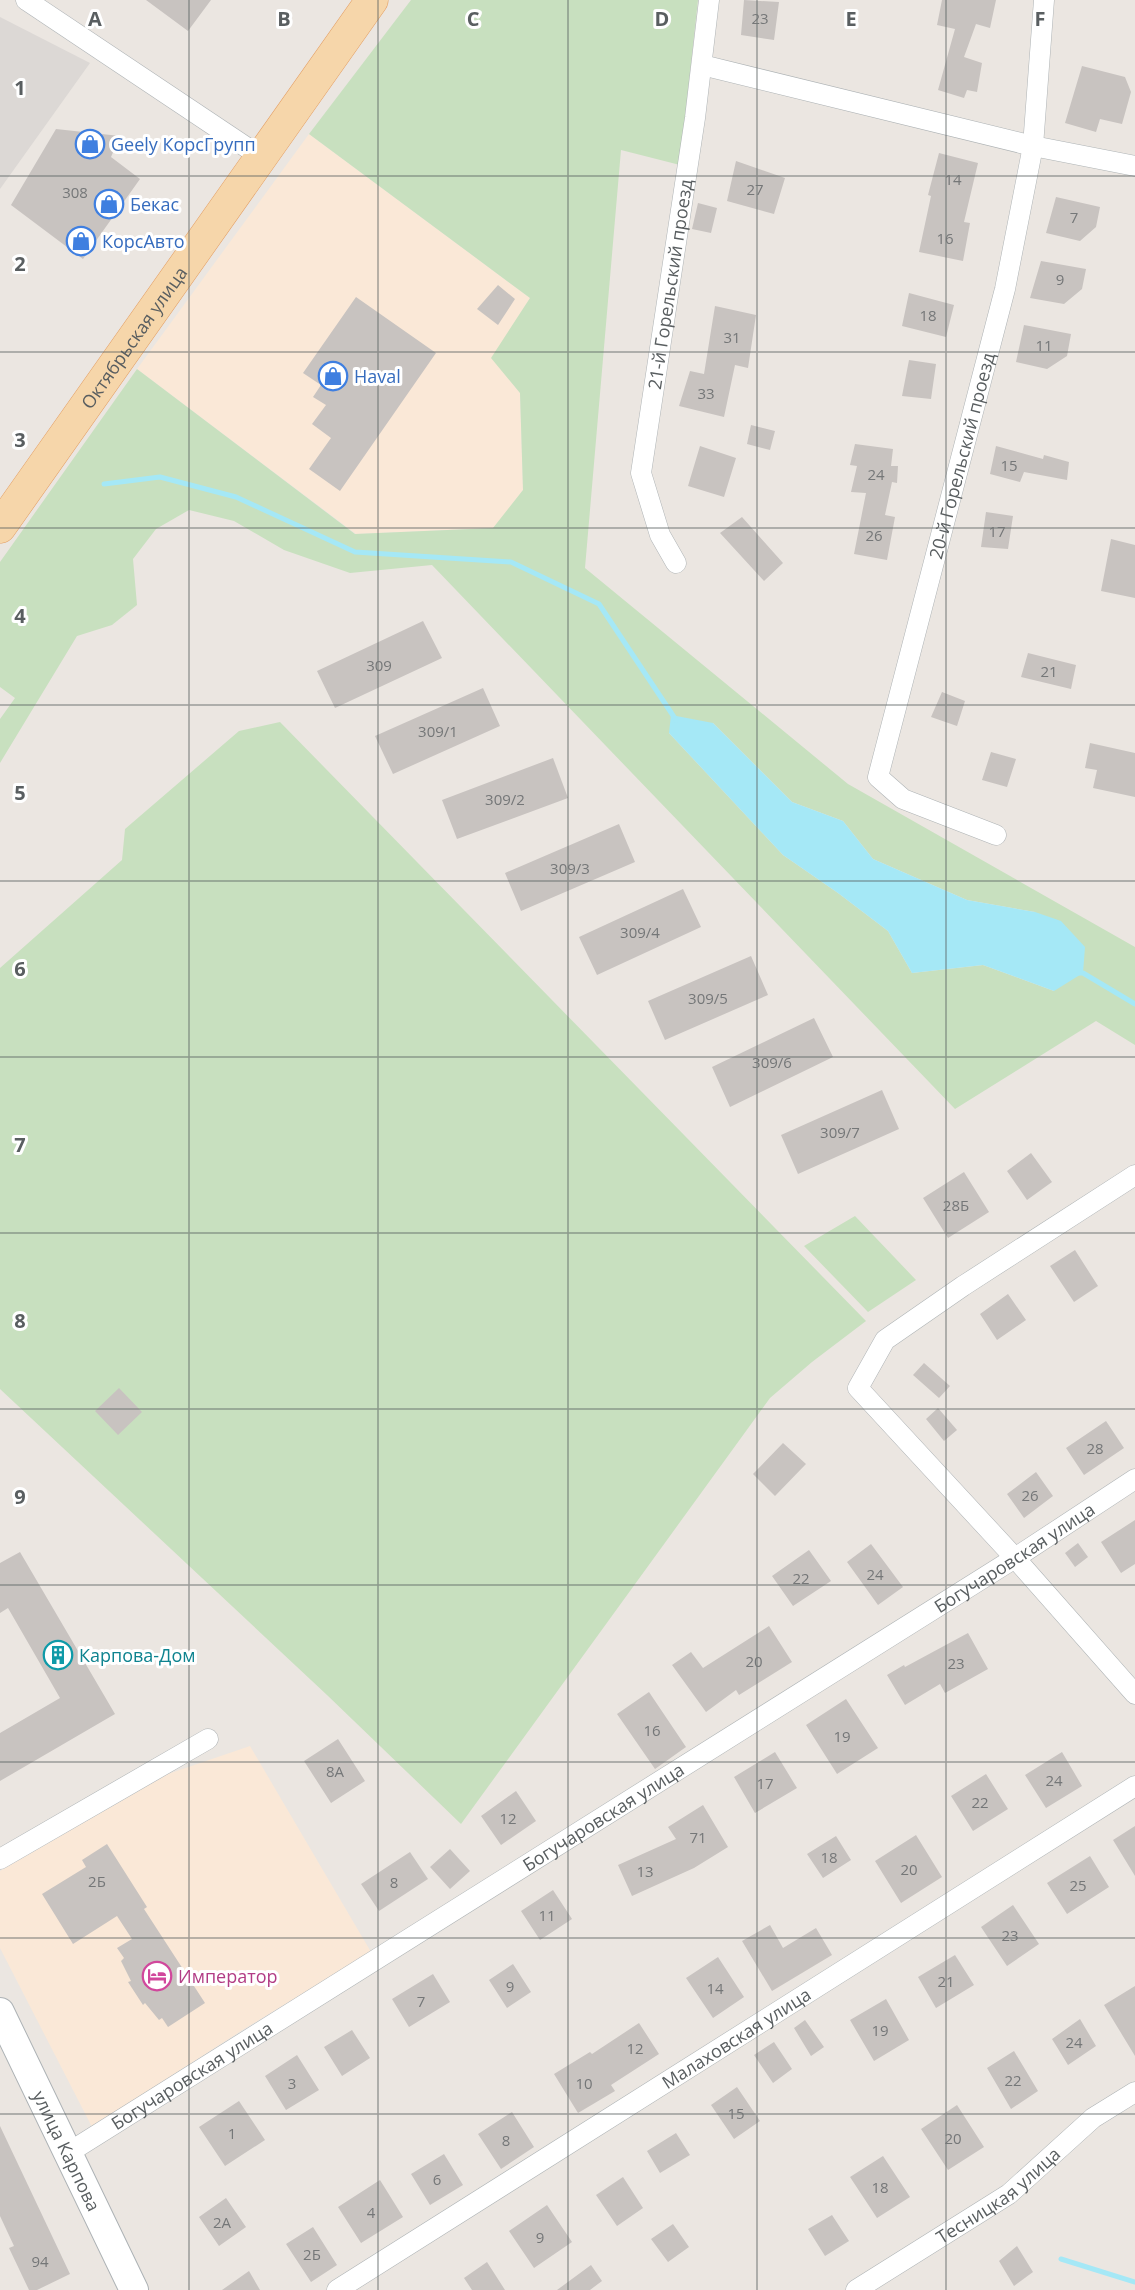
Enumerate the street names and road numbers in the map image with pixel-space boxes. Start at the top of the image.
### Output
street label: 21-й Горельский проезд [642,177,698,391]
street label: Октябрьская улица [75,262,192,413]
street label: 20-й Горельский проезд [923,350,1000,562]
street label: Богучаровская улица [929,1497,1099,1618]
street label: Богучаровская улица [518,1757,688,1877]
street label: Малаховская улица [657,1982,815,2094]
street label: Богучаровская улица [106,2016,277,2135]
street label: улица Карпова [28,2086,106,2215]
street label: Тесницкая улица [931,2142,1065,2249]

